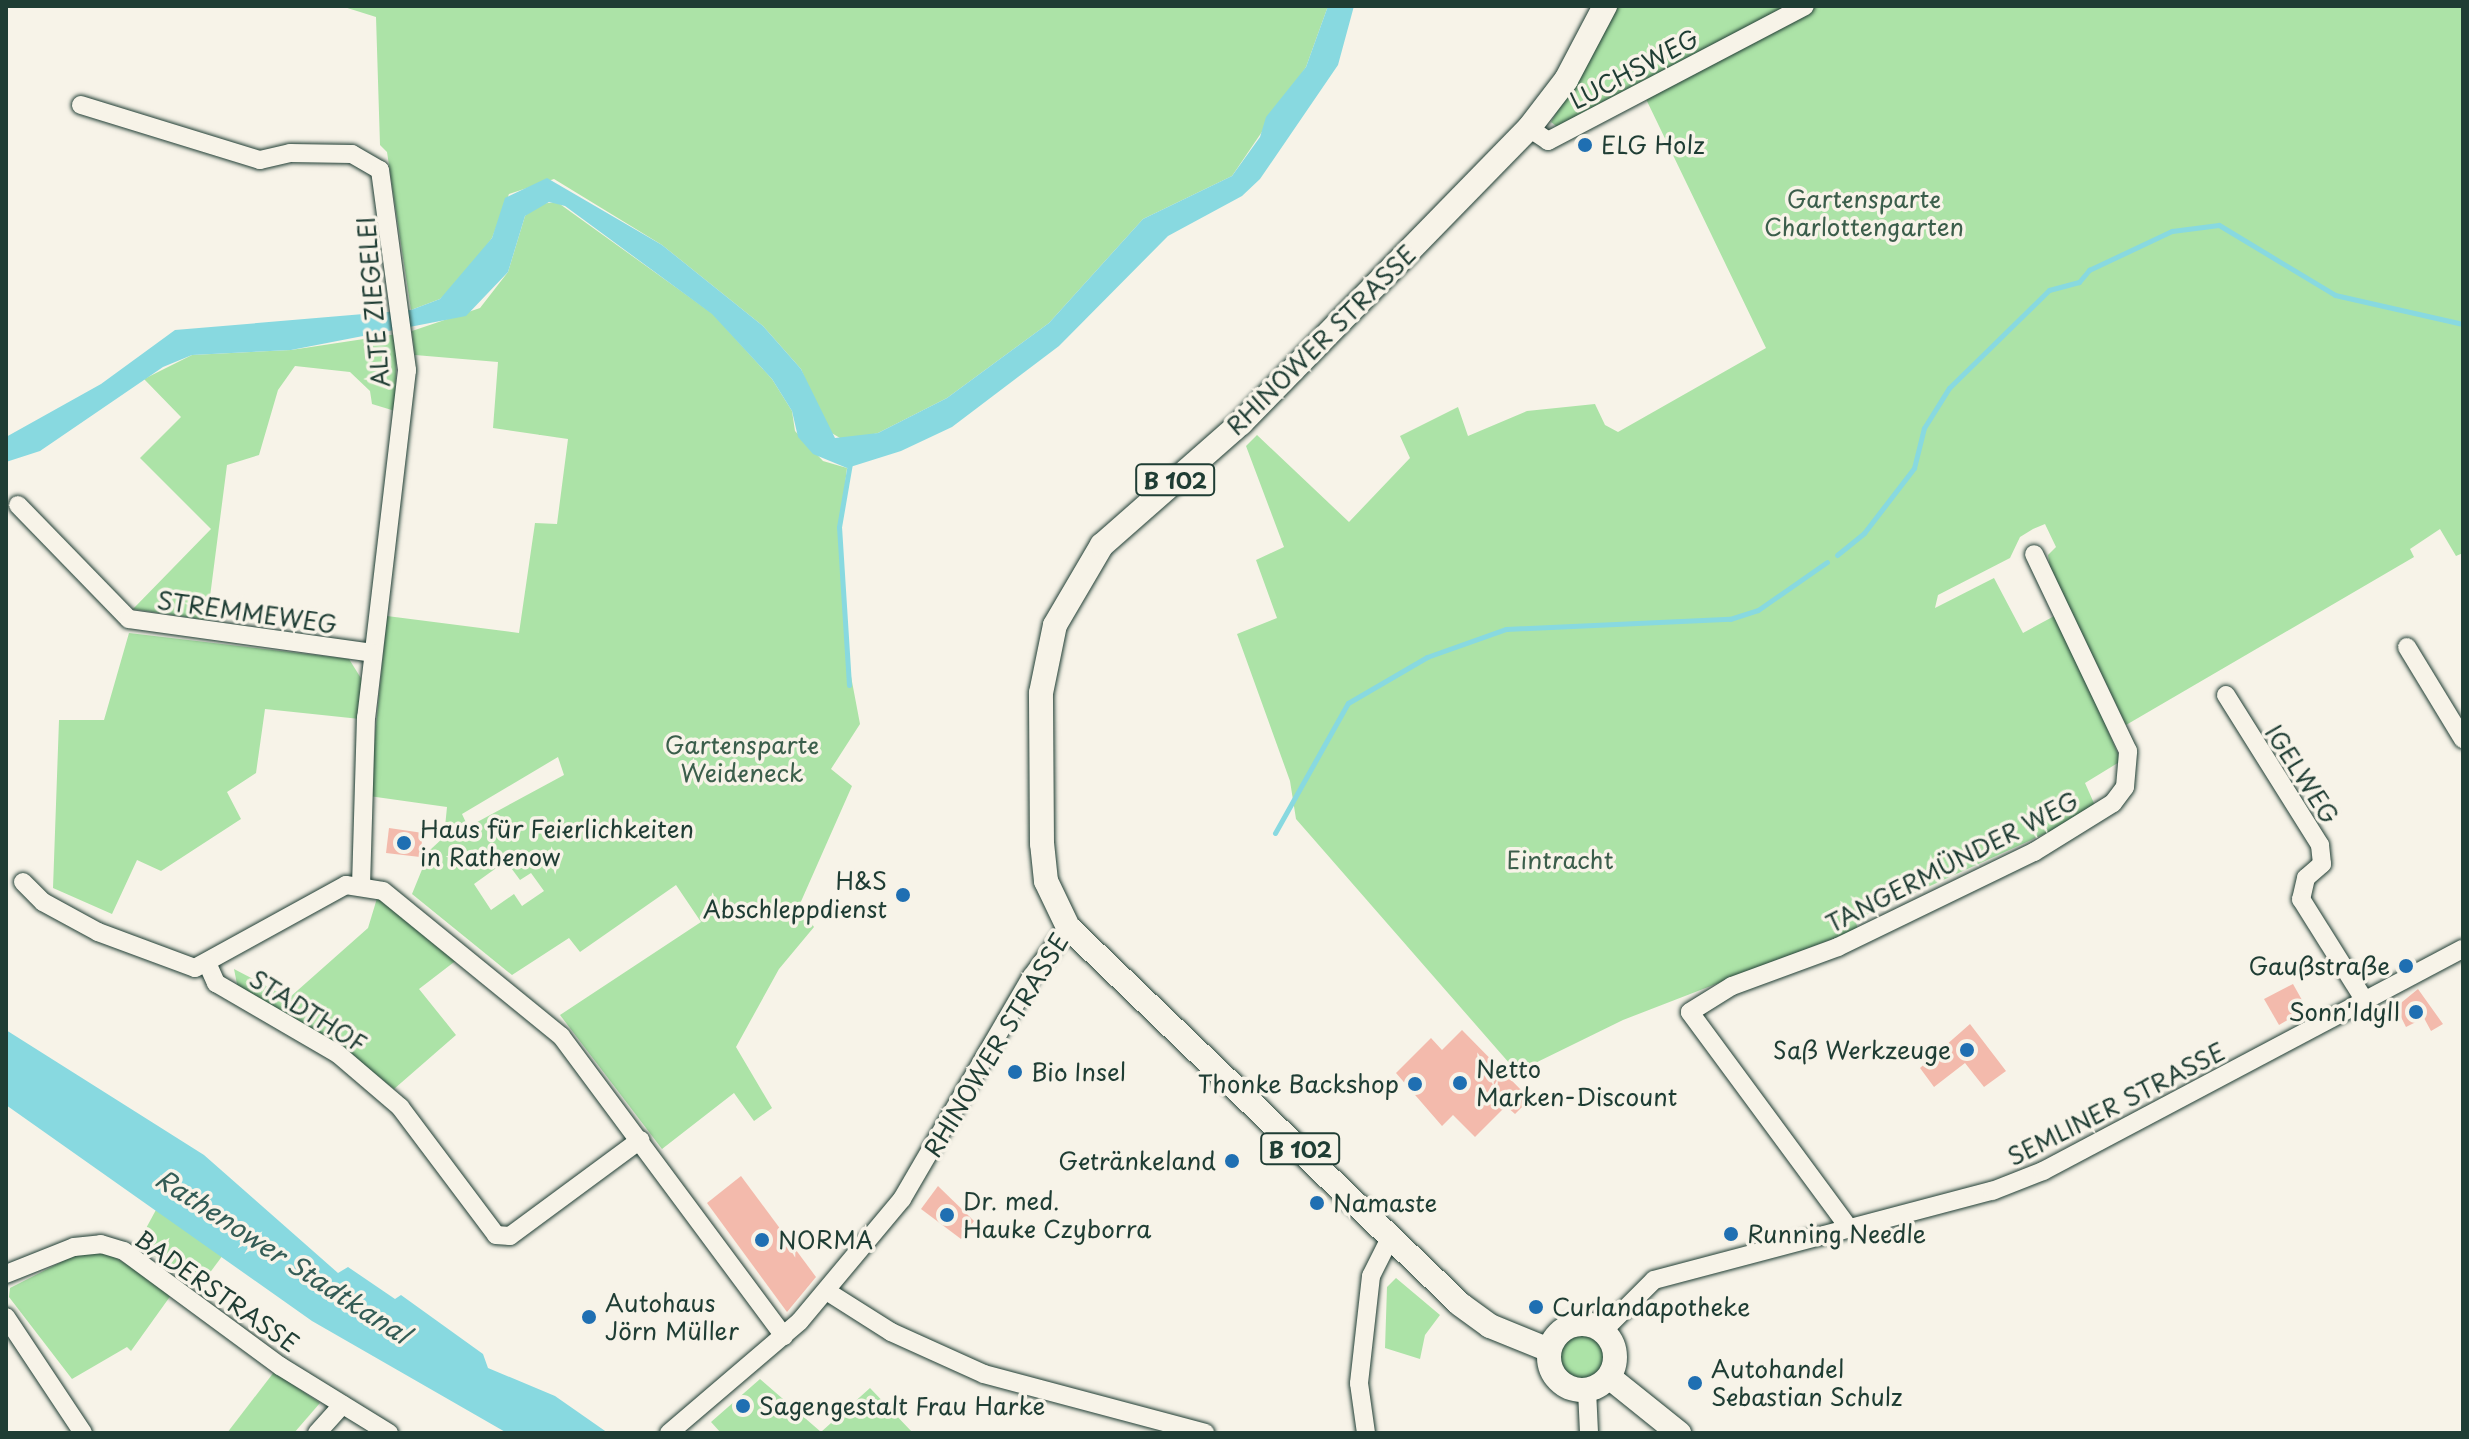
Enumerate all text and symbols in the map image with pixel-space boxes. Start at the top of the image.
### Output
street label: LUCHSWEG [1565,23,1703,115]
place label: ELG Holz [1601,131,1707,159]
marker: ELG Holz [1576,136,1594,154]
park label: Gartensparte Charlottengarten [1764,185,1964,241]
street label: ALTE ZIEGELEI [351,212,395,392]
street label: RHINOWER STRASSE [1220,239,1422,441]
road number: B 102 [1135,462,1215,498]
street label: STREMMEWEG [155,585,339,639]
street label: IGELWEG [2259,719,2345,829]
park label: Gartensparte Weideneck [665,731,819,787]
street label: TANGERMÜNDER WEG [1820,785,2084,939]
place label: Haus für Feierlichkeiten in Rathenow [420,815,694,871]
marker: Haus für Feierlichkeiten in Rathenow [395,834,413,852]
park label: Eintracht [1506,846,1614,874]
place label: H&S Abschleppdienst [703,867,887,923]
marker: H&S Abschleppdienst [894,886,912,904]
street label: RHINOWER STRASSE [918,928,1074,1162]
place label: Gaußstraße [2248,952,2390,980]
marker: Gaußstraße [2397,957,2415,975]
street label: STADTHOF [244,964,372,1058]
place label: Sonn'Idyll [2289,998,2400,1026]
marker: Sonn'Idyll [2407,1003,2425,1021]
place label: Saß Werkzeuge [1772,1036,1951,1064]
street label: SEMLINER STRASSE [2002,1036,2230,1172]
marker: Saß Werkzeuge [1958,1041,1976,1059]
place label: Netto Marken-Discount [1476,1055,1677,1111]
place label: Bio Insel [1031,1058,1127,1086]
marker: Bio Insel [1006,1063,1024,1081]
place label: Thonke Backshop [1197,1070,1399,1098]
marker: Netto Marken-Discount [1451,1074,1469,1092]
marker: Thonke Backshop [1406,1075,1424,1093]
road number: B 102 [1260,1131,1340,1167]
place label: Getränkeland [1058,1147,1216,1175]
marker: Getränkeland [1223,1152,1241,1170]
water label: Rathenower Stadtkanal [151,1162,415,1350]
place label: Dr. med. Hauke Czyborra [963,1187,1154,1243]
place label: Namaste [1333,1189,1437,1217]
marker: Namaste [1308,1194,1326,1212]
marker: Dr. med. Hauke Czyborra [938,1206,956,1224]
place label: Running Needle [1747,1220,1929,1248]
street label: BADERSTRASSE [130,1224,304,1358]
marker: Running Needle [1722,1225,1740,1243]
place label: NORMA [778,1226,873,1254]
marker: NORMA [753,1231,771,1249]
place label: Autohaus Jörn Müller [605,1289,740,1345]
place label: Curlandapotheke [1552,1293,1750,1321]
marker: Curlandapotheke [1527,1298,1545,1316]
marker: Autohaus Jörn Müller [580,1308,598,1326]
place label: Autohandel Sebastian Schulz [1711,1355,1903,1411]
marker: Autohandel Sebastian Schulz [1686,1374,1704,1392]
place label: Sagengestalt Frau Harke [759,1392,1046,1420]
marker: Sagengestalt Frau Harke [734,1397,752,1415]

